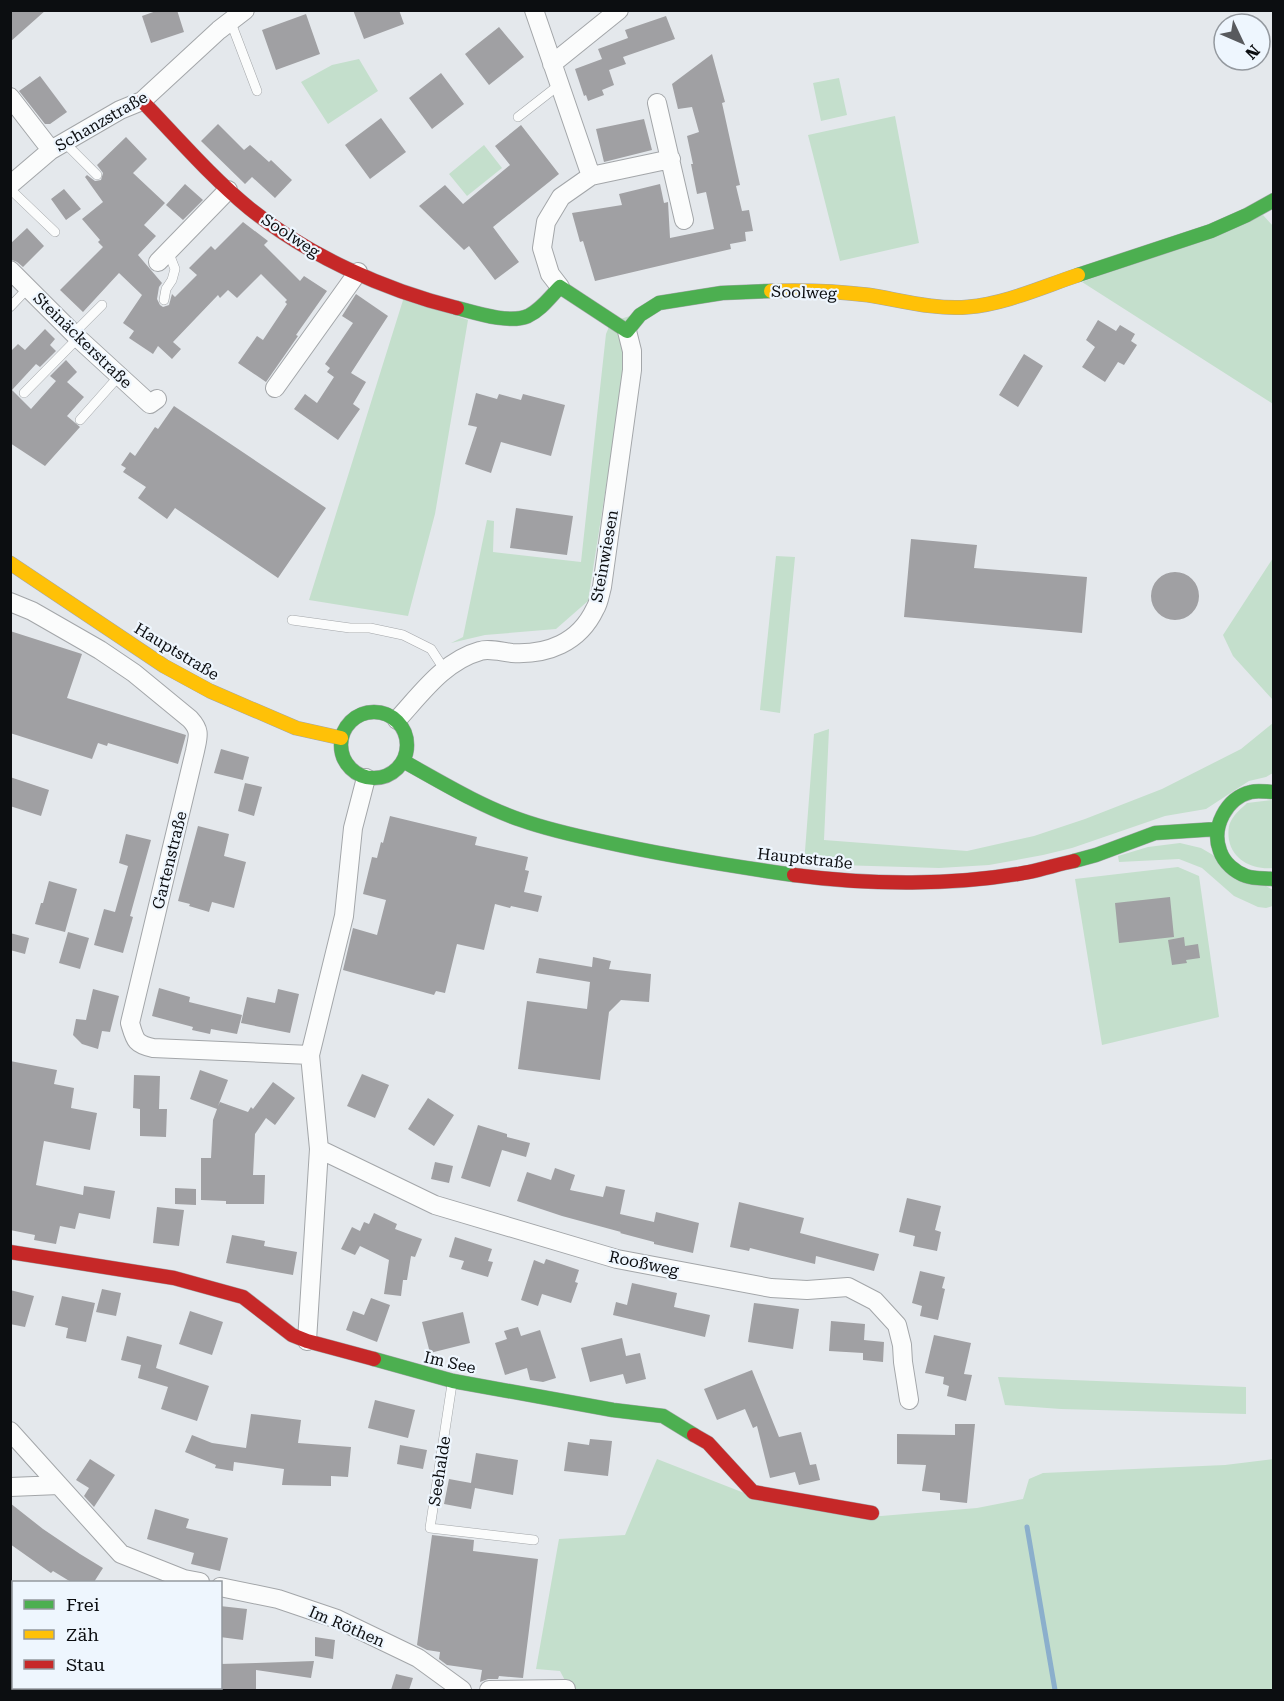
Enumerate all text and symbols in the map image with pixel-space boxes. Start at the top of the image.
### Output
north arrow [1212,12,1272,72]
text: N [1241,41,1264,63]
street label: Schanzstraße [52,87,151,156]
street label: Soolweg [258,210,324,262]
street label: Soolweg [771,282,838,303]
street label: Steinäckerstraße [29,288,136,392]
street label: Steinwiesen [587,508,622,604]
street label: Hauptstraße [131,619,223,684]
street label: Gartenstraße [148,809,191,911]
street label: Hauptstraße [756,844,854,873]
street label: Rooßweg [607,1247,681,1280]
street label: Im See [422,1347,478,1378]
street label: Seehalde [425,1434,454,1507]
legend [12,1581,222,1689]
text: Frei [66,1594,100,1615]
street label: Im Röthen [306,1602,388,1651]
text: Zäh [66,1624,99,1645]
text: Stau [66,1654,105,1675]

